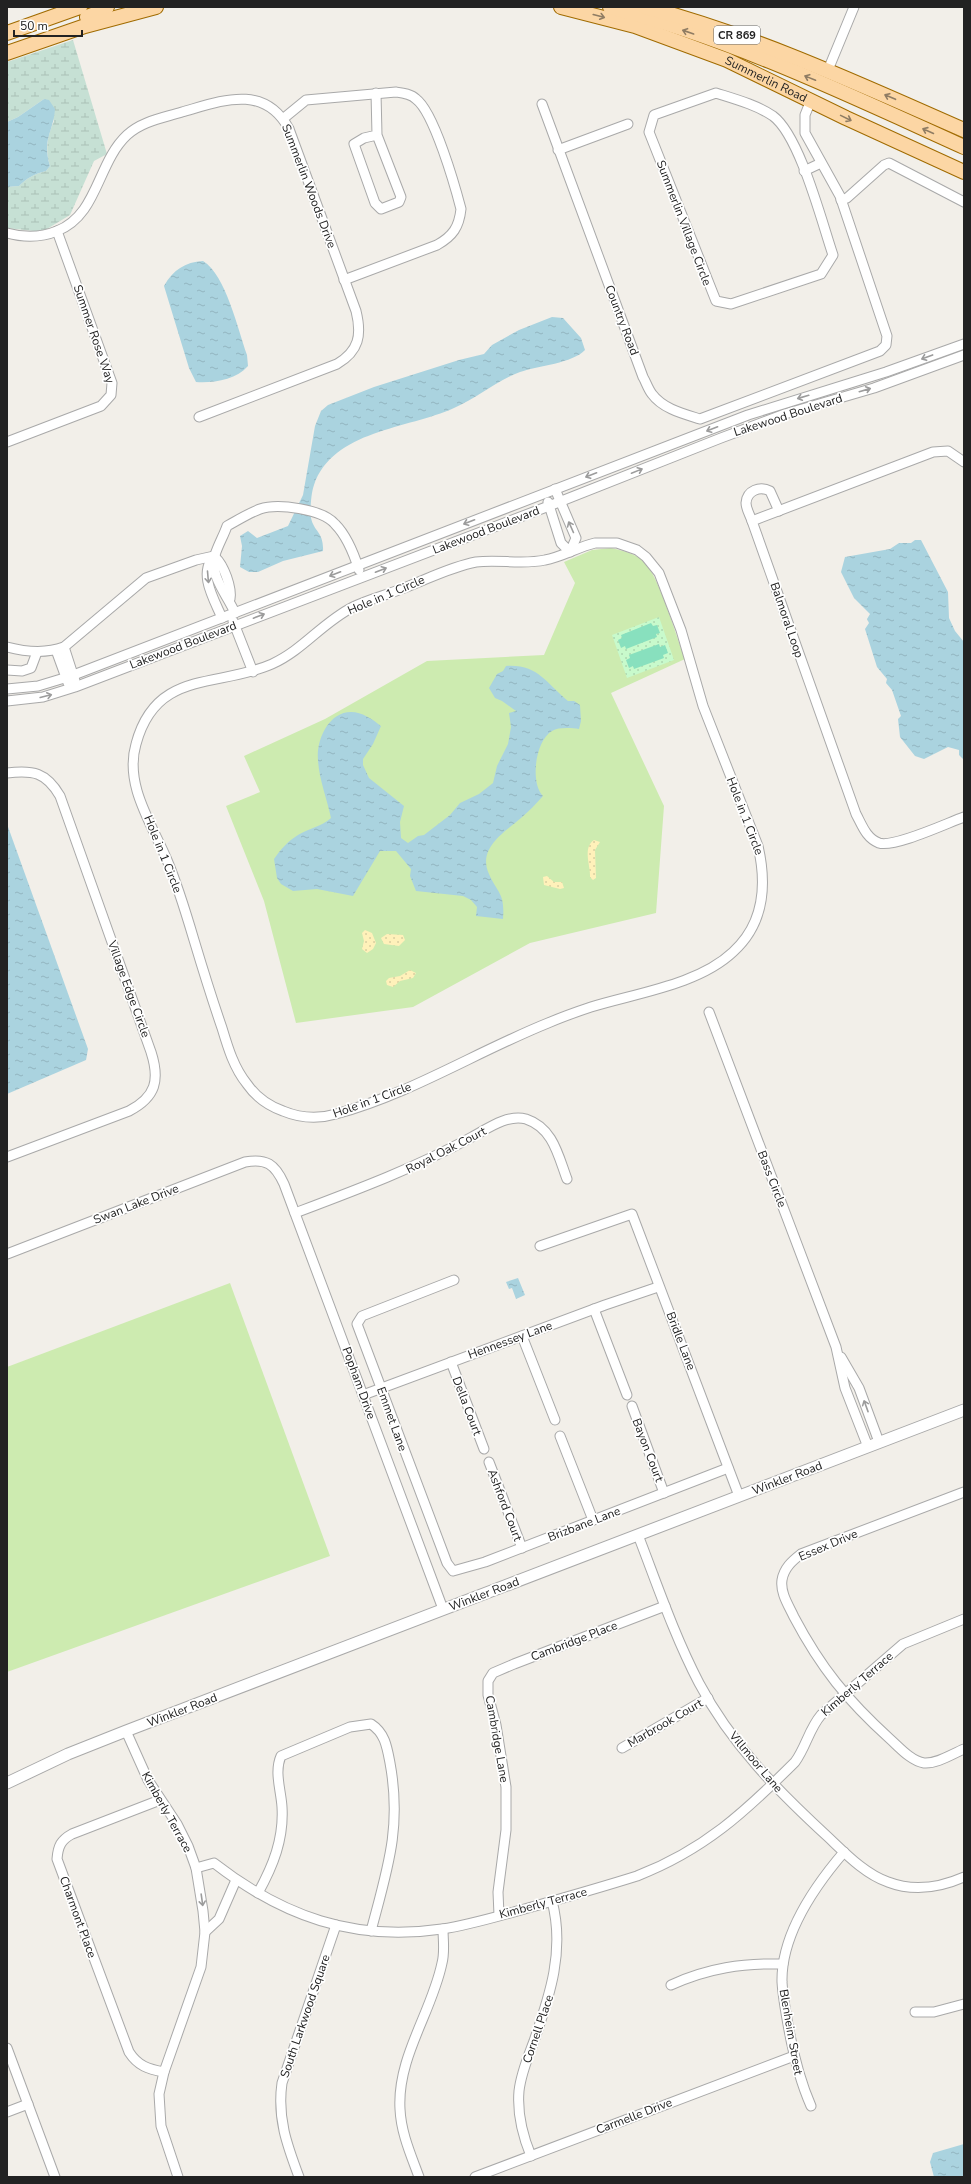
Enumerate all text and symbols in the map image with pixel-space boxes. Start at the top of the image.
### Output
scale bar [14,12,82,38]
one-way arrow [592,13,605,21]
text: 50 m [20,18,48,34]
road number: CR 869 [714,26,760,44]
one-way arrow [683,27,695,35]
street label: Summerlin Road [722,52,810,106]
one-way arrow [804,74,816,82]
one-way arrow [884,93,896,101]
one-way arrow [840,115,852,122]
street label: Summerlin Woods Drive [278,122,340,250]
one-way arrow [923,127,935,134]
street label: Summerlin Village Circle [653,158,715,288]
street label: Summer Rose Way [70,283,119,386]
street label: Country Road [601,283,643,357]
one-way arrow [922,354,934,362]
one-way arrow [858,386,871,393]
street label: Lakewood Boulevard [732,390,844,440]
one-way arrow [797,393,810,401]
one-way arrow [706,425,718,433]
one-way arrow [631,467,643,474]
one-way arrow [585,472,597,480]
street label: Lakewood Boulevard [430,502,542,558]
one-way arrow [464,519,476,526]
one-way arrow [567,521,574,533]
one-way arrow [374,565,386,573]
one-way arrow [205,570,212,583]
one-way arrow [330,571,342,579]
street label: Hole in 1 Circle [345,572,427,618]
street label: Balmoral Loop [767,580,807,660]
one-way arrow [253,612,265,620]
street label: Lakewood Boulevard [127,617,239,673]
one-way arrow [39,692,52,699]
street label: Hole in 1 Circle [723,775,767,857]
street label: Hole in 1 Circle [140,813,186,895]
street label: Village Edge Circle [104,937,154,1040]
street label: Hole in 1 Circle [331,1078,413,1122]
street label: Royal Oak Court [403,1123,490,1177]
street label: Bass Circle [754,1148,790,1210]
street label: Swan Lake Drive [91,1180,181,1228]
street label: Bridle Lane [663,1310,699,1372]
street label: Hennessey Lane [466,1317,554,1363]
street label: Popham Drive [338,1345,380,1421]
street label: Della Court [448,1374,486,1438]
street label: Emmet Lane [373,1385,411,1453]
one-way arrow [861,1400,869,1412]
street label: Bayon Court [629,1416,668,1485]
street label: Winkler Road [750,1457,824,1499]
street label: Ashford Court [484,1467,526,1544]
street label: Brizbane Lane [545,1503,623,1545]
street label: Essex Drive [796,1525,860,1565]
street label: Winkler Road [447,1573,521,1615]
street label: Cambridge Place [528,1617,620,1665]
street label: Kimberly Terrace [818,1648,896,1720]
street label: Winkler Road [145,1689,219,1731]
street label: Cambridge Lane [481,1694,513,1784]
street label: Marbrook Court [624,1695,706,1751]
street label: Villmoor Lane [725,1727,786,1796]
street label: Kimberly Terrace [138,1769,196,1855]
street label: Charmont Place [56,1874,100,1960]
street label: Kimberly Terrace [497,1884,589,1922]
one-way arrow [198,1893,206,1906]
street label: South Larkwood Square [276,1952,334,2080]
street label: Blenheim Street [776,1988,807,2077]
street label: Cornell Place [519,1993,557,2065]
street label: Carmelle Drive [594,2094,674,2138]

